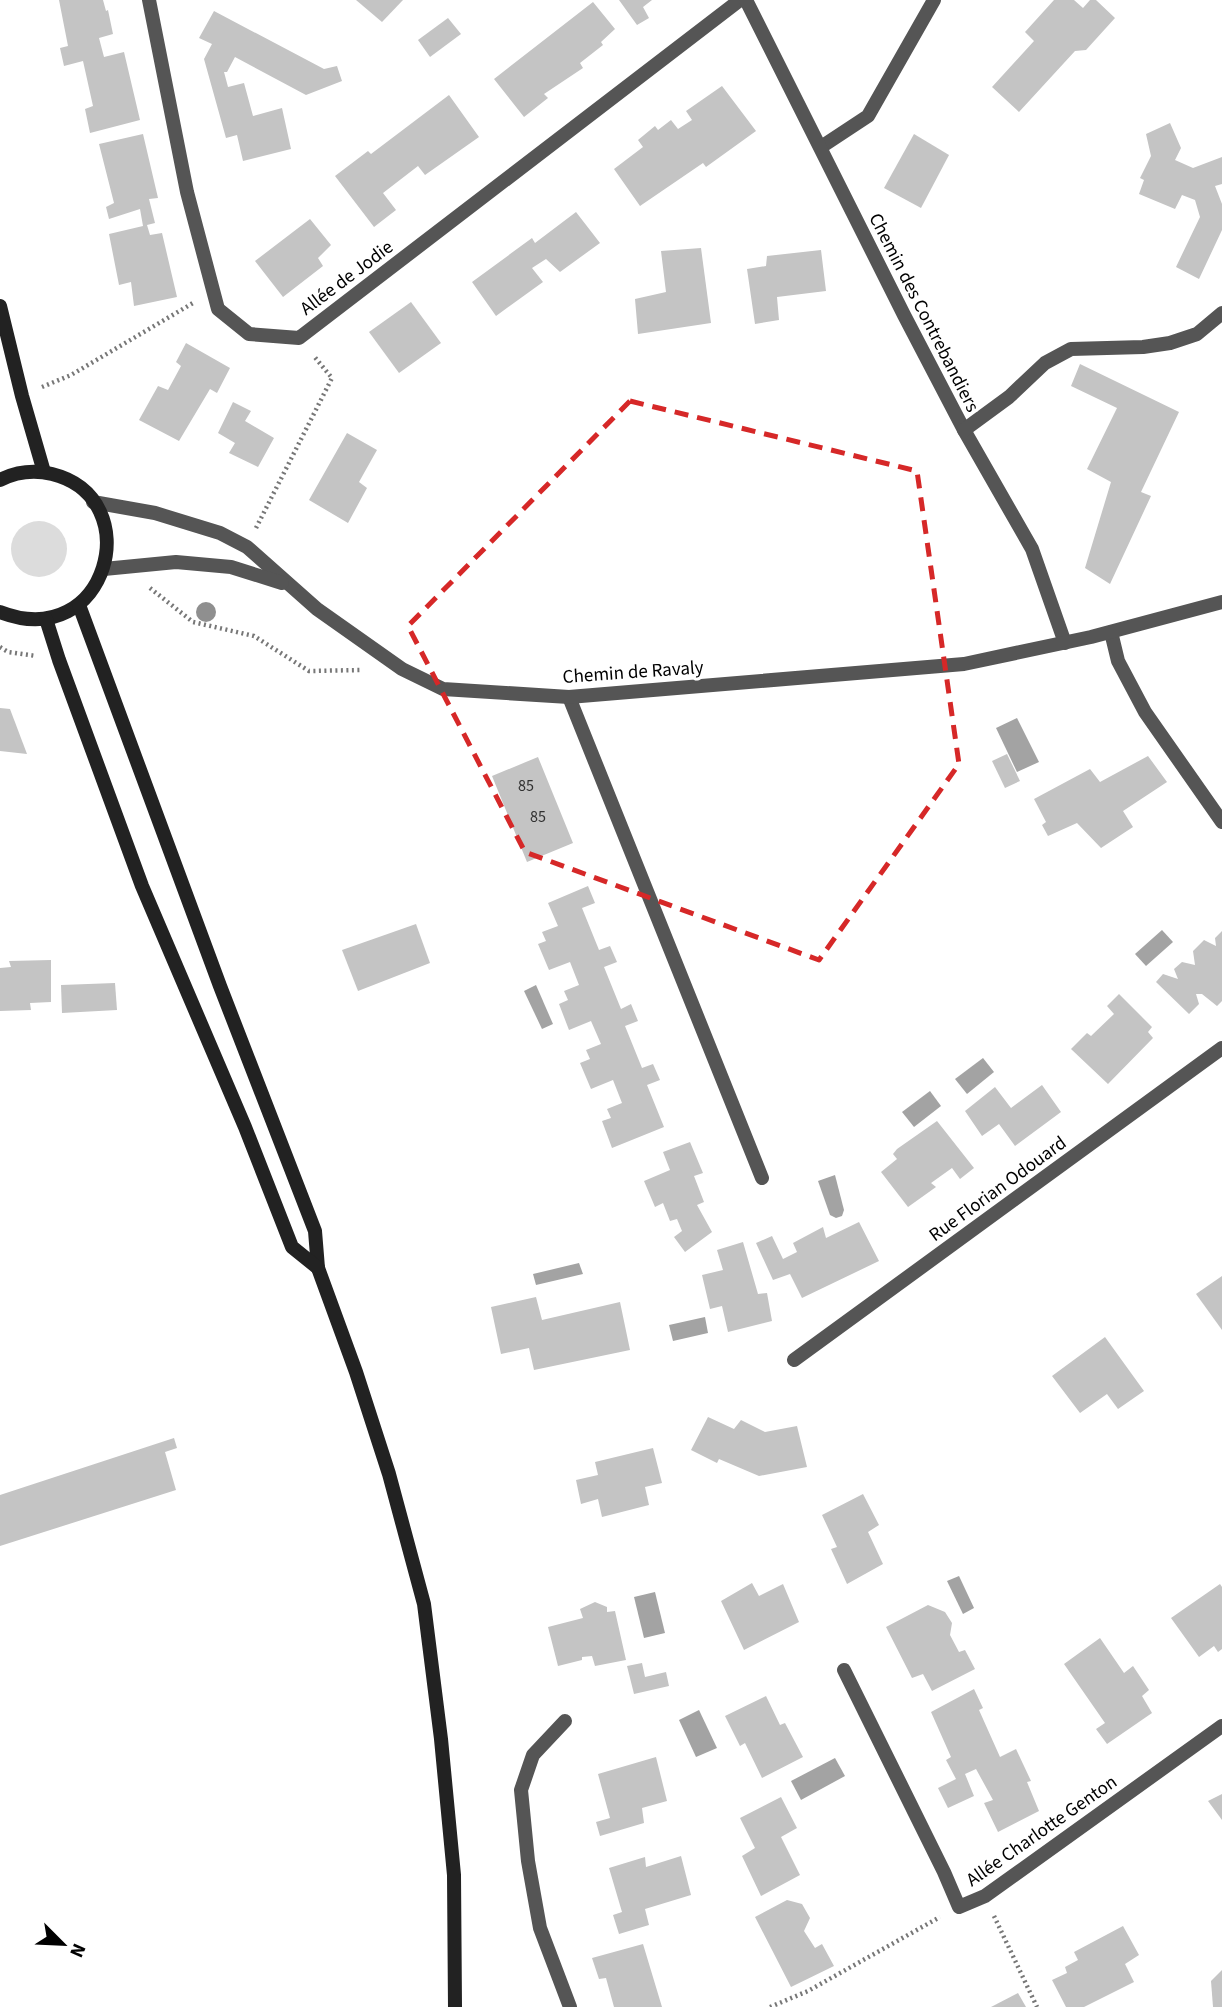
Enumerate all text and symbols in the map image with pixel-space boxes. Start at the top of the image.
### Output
street label: Chemin des Contrebandiers [862,208,986,417]
street label: Allée de Jodie [295,234,399,322]
street label: Chemin de Ravaly [562,654,705,691]
house number: 85 [518,775,534,797]
house number: 85 [530,806,546,828]
street label: Rue Florian Odouard [923,1130,1072,1248]
street label: Allée Charlotte Genton [961,1769,1123,1894]
north arrow [28,1909,98,1979]
text: N [62,1939,92,1962]

